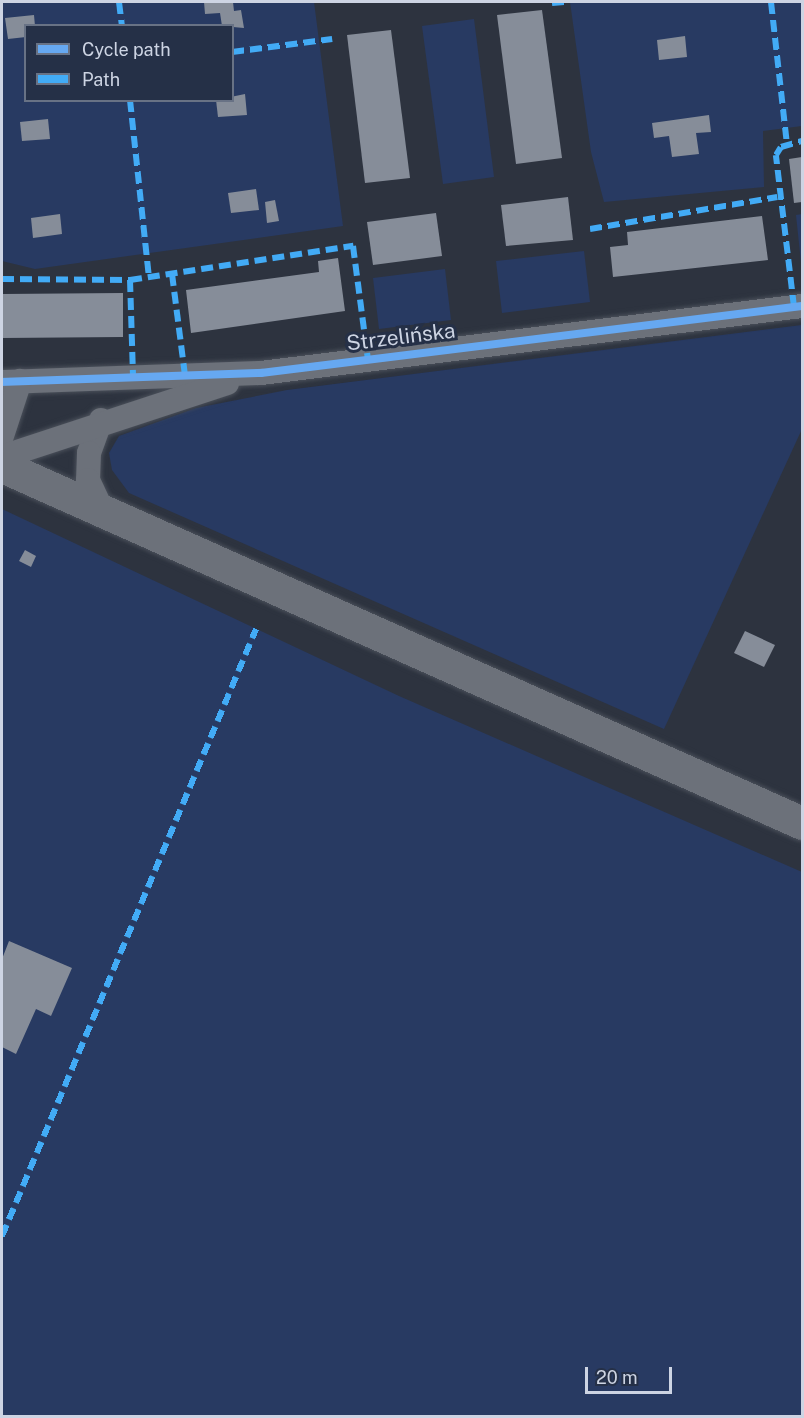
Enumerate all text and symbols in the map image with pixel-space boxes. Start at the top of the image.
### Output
legend [24,24,234,102]
text: Cycle path [82,39,171,60]
text: Path [82,69,120,90]
street label: Strzelińska [345,318,457,356]
scale bar [588,1355,675,1393]
text: 20 m [596,1367,638,1388]

